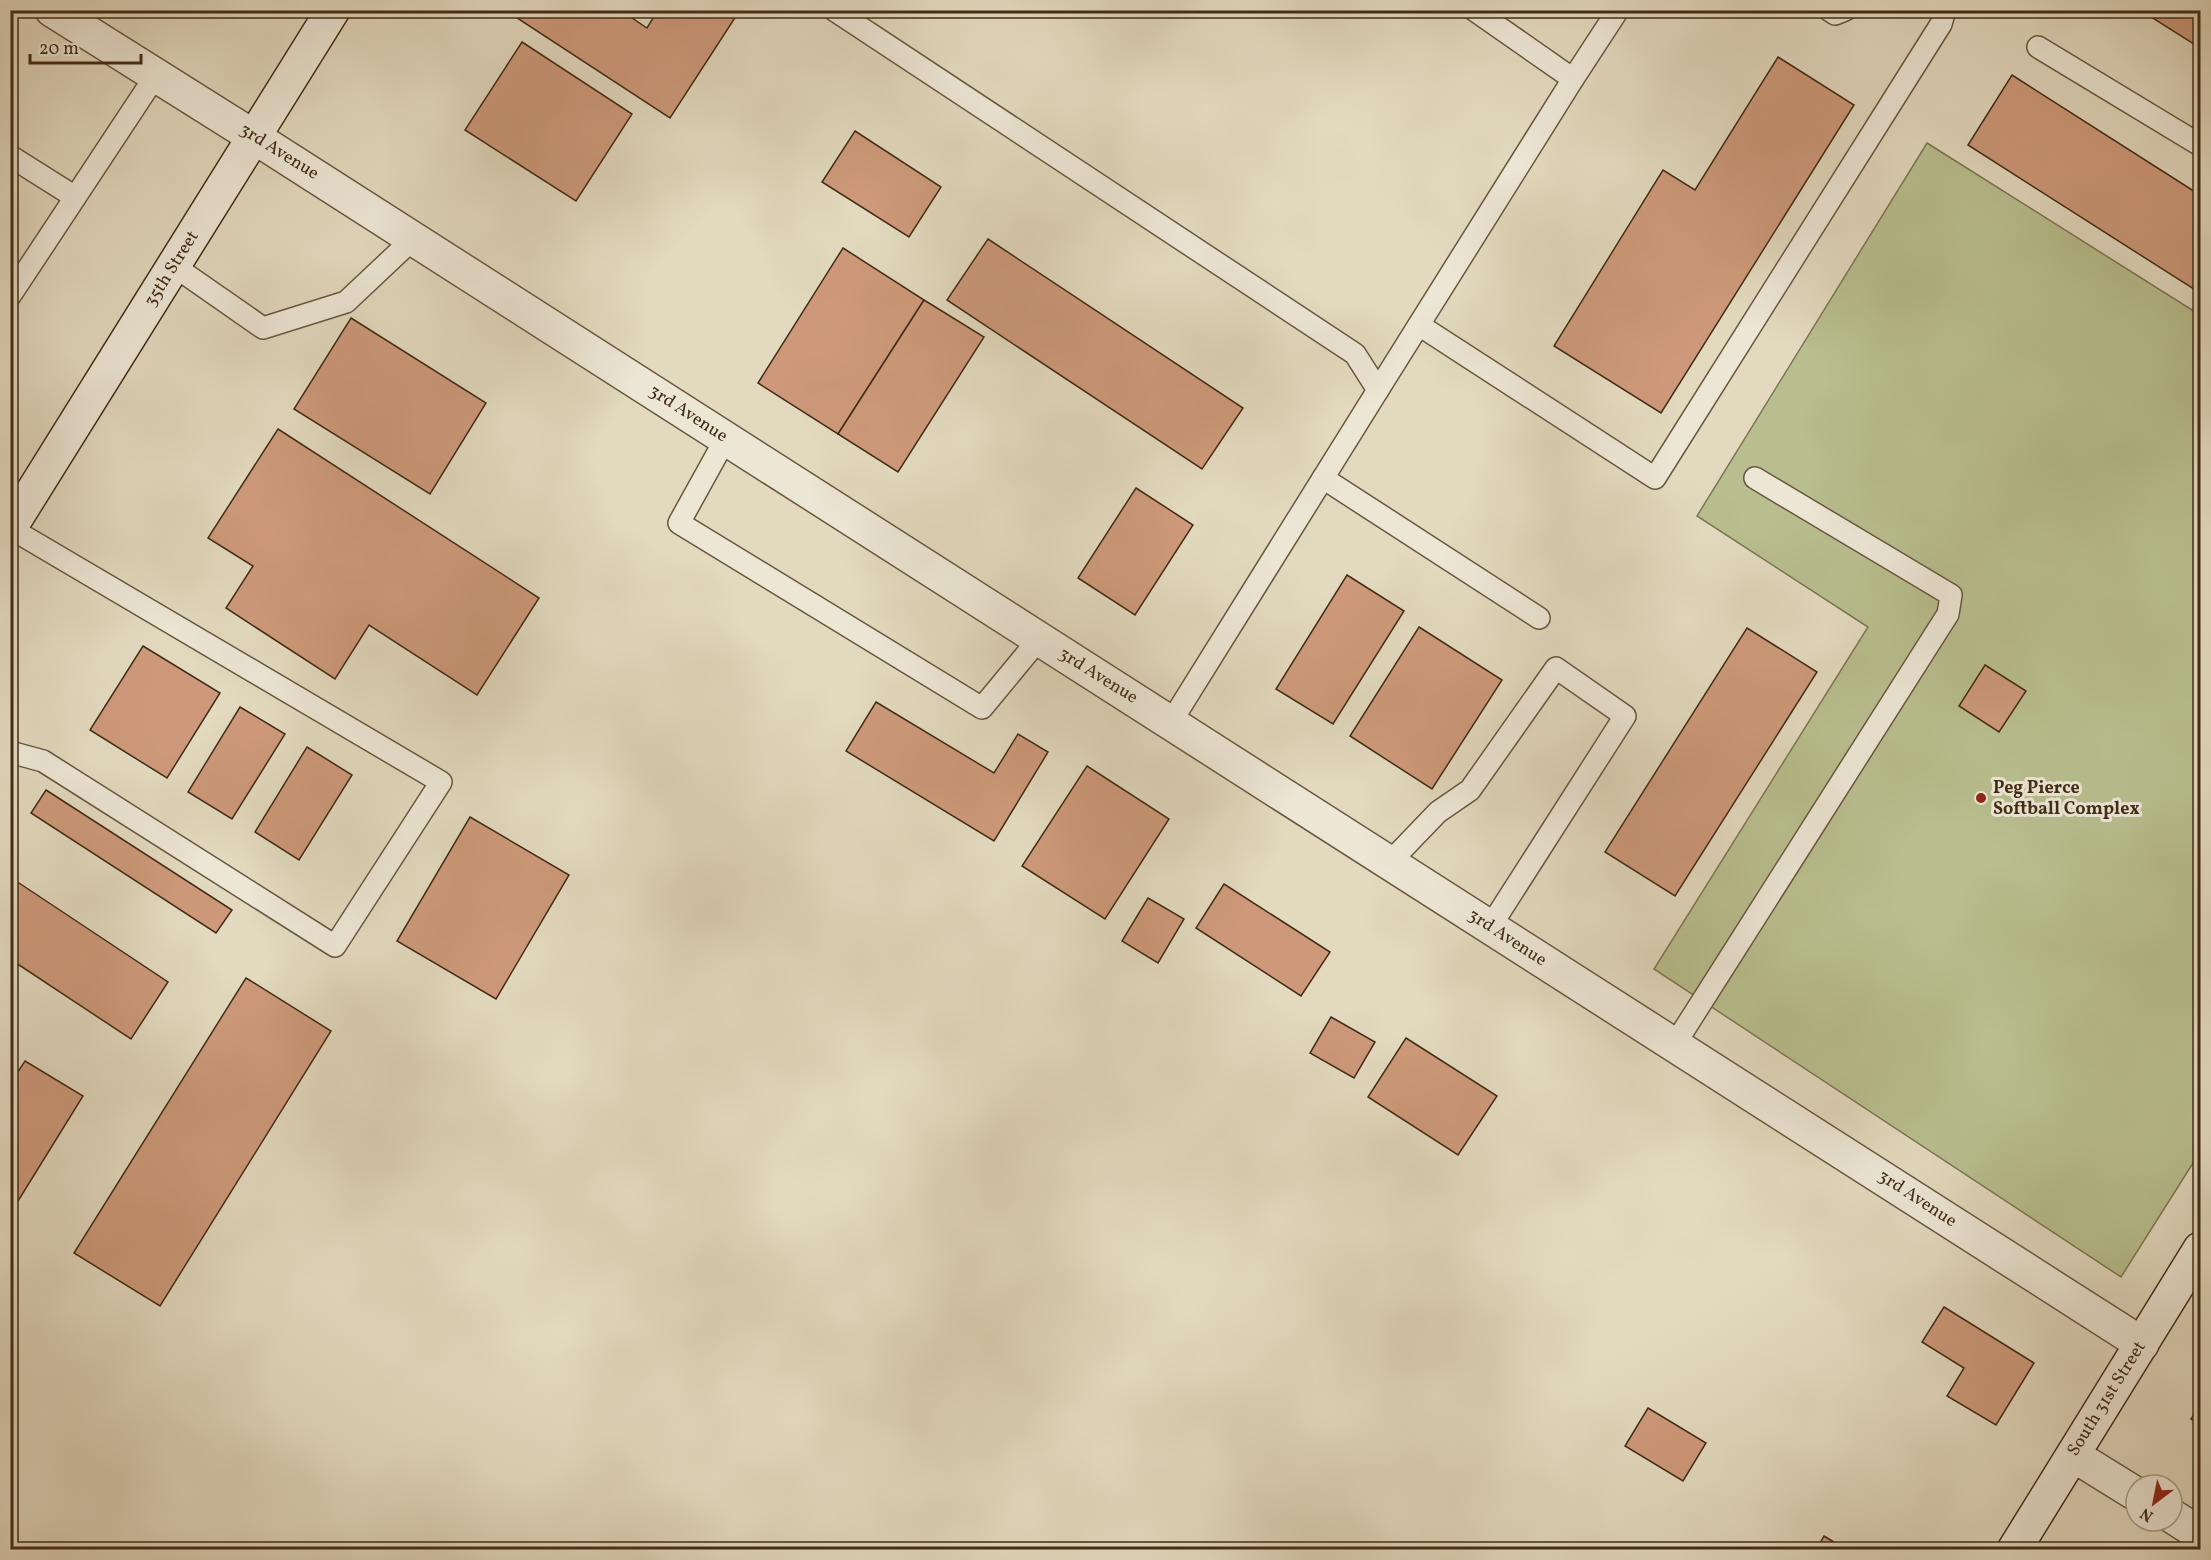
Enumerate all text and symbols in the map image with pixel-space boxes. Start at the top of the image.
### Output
scale bar [30,27,141,65]
text: 20 m [39,37,79,62]
street label: 3rd Avenue [234,118,324,186]
street label: 35th Street [139,226,205,312]
street label: 3rd Avenue [644,379,732,449]
street label: 3rd Avenue [1053,642,1143,710]
place label: Peg Pierce Softball Complex [1993,776,2140,822]
marker: Peg Pierce Softball Complex [1974,791,1988,805]
street label: 3rd Avenue [1463,903,1551,973]
street label: 3rd Avenue [1873,1164,1961,1234]
street label: South 31st Street [2062,1337,2152,1461]
north arrow [2124,1473,2184,1533]
text: N [2136,1501,2158,1526]

